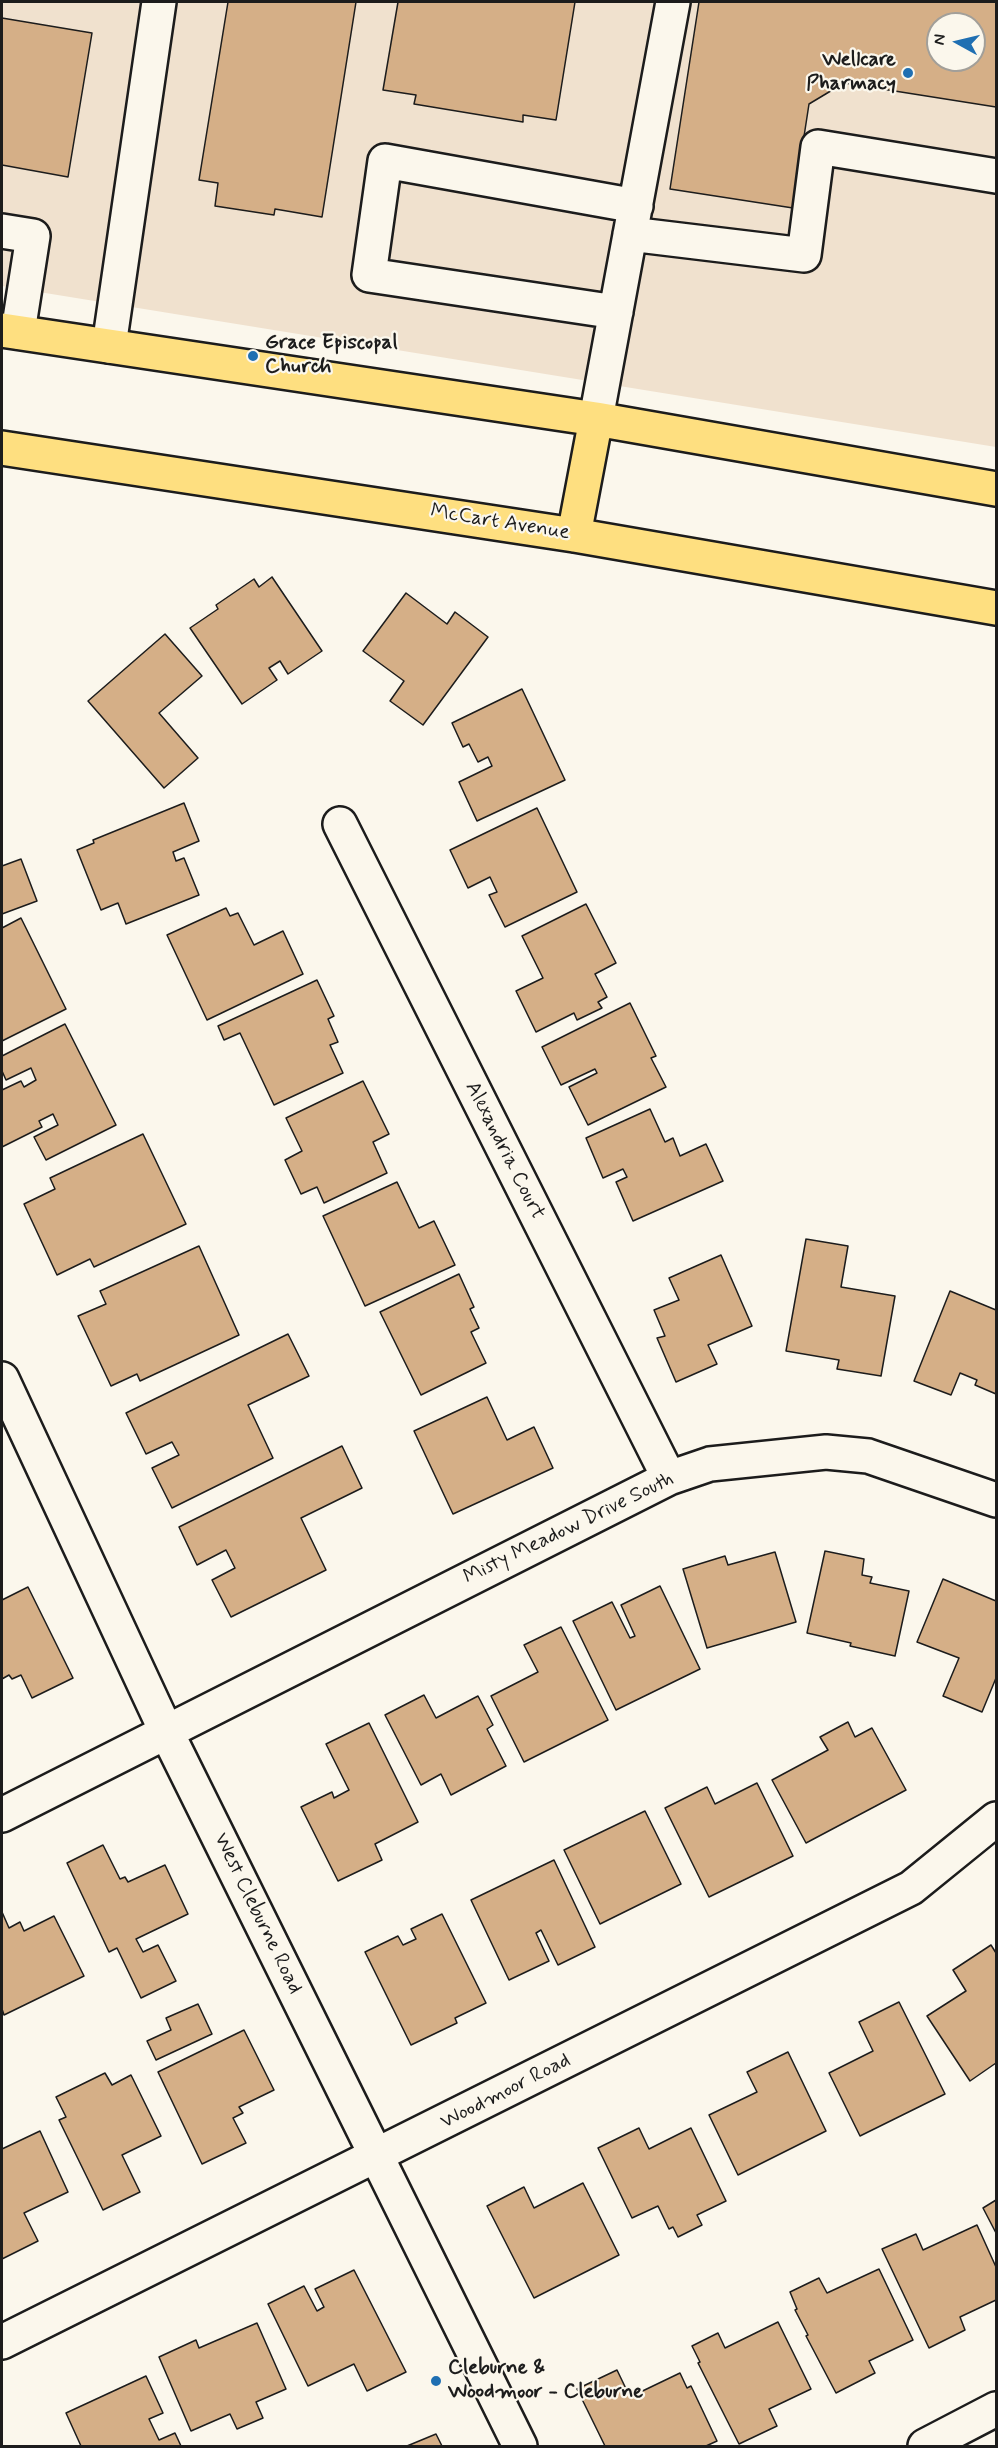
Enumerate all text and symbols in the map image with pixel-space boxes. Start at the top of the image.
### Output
north arrow [926,12,986,72]
text: N [929,33,951,46]
place label: Wellcare Pharmacy [806,48,896,98]
marker: Wellcare Pharmacy [901,66,915,80]
place label: Grace Episcopal Church [265,331,398,381]
marker: Grace Episcopal Church [246,349,260,363]
street label: McCart Avenue [429,500,571,546]
street label: Alexandria Court [458,1078,550,1224]
street label: Misty Meadow Drive South [460,1467,678,1591]
street label: West Cleburne Road [207,1829,307,1999]
street label: Woodmoor Road [437,2048,575,2136]
place label: Cleburne & Woodmoor - Cleburne [448,2356,643,2406]
marker: Cleburne & Woodmoor - Cleburne [429,2374,443,2388]

